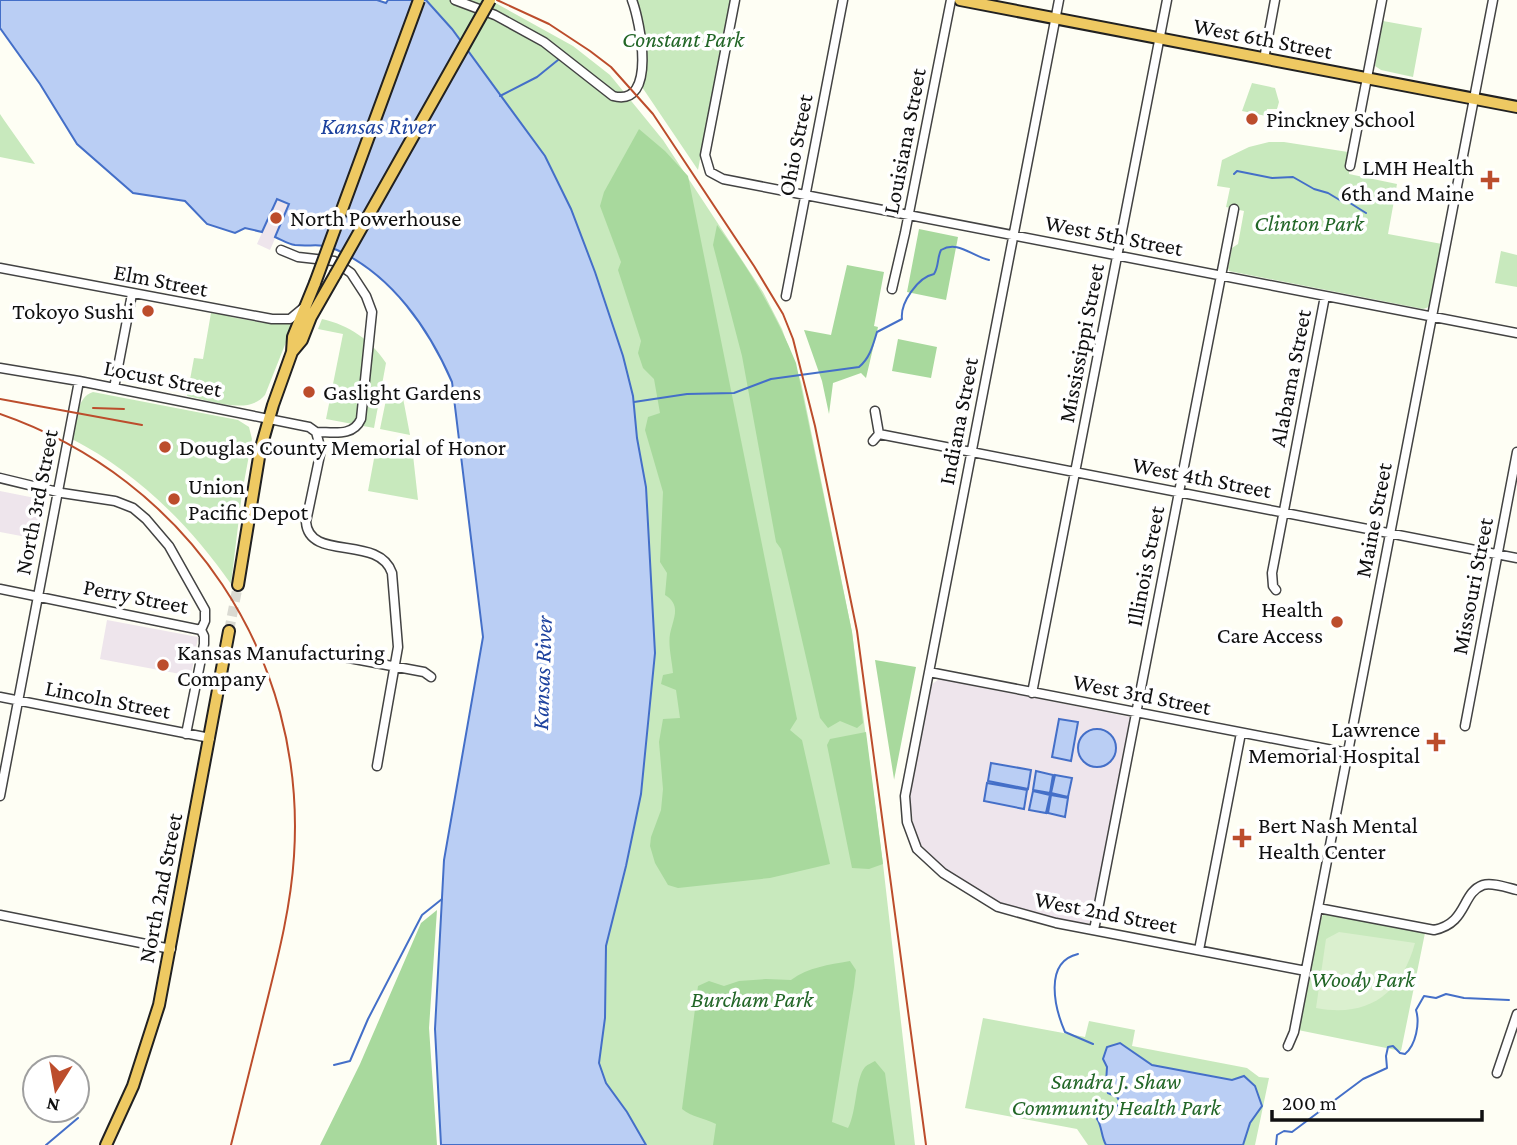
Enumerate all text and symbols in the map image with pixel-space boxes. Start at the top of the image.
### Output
street label: West 6th Street [1191,12,1335,64]
park label: Constant Park [622,26,745,52]
street label: Louisiana Street [877,66,931,216]
street label: Ohio Street [772,91,818,198]
place label: Pinckney School [1266,106,1415,132]
marker: Pinckney School [1244,111,1260,127]
water label: Kansas River [321,112,436,139]
place label: LMH Health 6th and Maine [1341,154,1474,206]
marker: LMH Health 6th and Maine [1480,170,1500,190]
place label: North Powerhouse [290,205,461,231]
street label: West 5th Street [1043,209,1186,261]
marker: North Powerhouse [268,210,284,226]
park label: Clinton Park [1254,210,1365,236]
street label: Elm Street [112,258,211,302]
street label: Mississippi Street [1053,261,1109,425]
place label: Tokoyo Sushi [12,298,134,324]
marker: Tokoyo Sushi [140,303,156,319]
street label: Alabama Street [1264,307,1316,449]
street label: Locust Street [102,354,224,402]
street label: Indiana Street [933,355,983,487]
place label: Gaslight Gardens [323,379,481,405]
marker: Gaslight Gardens [301,384,317,400]
street label: North 3rd Street [9,427,63,577]
place label: Douglas County Memorial of Honor [179,434,506,460]
marker: Douglas County Memorial of Honor [157,439,173,455]
street label: West 4th Street [1130,451,1274,503]
street label: Maine Street [1349,460,1397,580]
place label: Union Pacific Depot [188,473,308,525]
marker: Union Pacific Depot [166,491,182,507]
street label: Illinois Street [1121,503,1169,628]
street label: Missouri Street [1446,515,1498,657]
street label: Perry Street [81,573,191,619]
place label: Health Care Access [1217,596,1323,648]
marker: Health Care Access [1329,614,1345,630]
water label: Kansas River [526,615,557,731]
place label: Kansas Manufacturing Company [177,639,385,691]
marker: Kansas Manufacturing Company [155,657,171,673]
street label: West 3rd Street [1071,668,1214,720]
street label: Lincoln Street [43,674,173,724]
place label: Lawrence Memorial Hospital [1248,716,1420,768]
marker: Lawrence Memorial Hospital [1426,732,1446,752]
street label: North 2nd Street [133,810,187,965]
place label: Bert Nash Mental Health Center [1258,812,1418,864]
marker: Bert Nash Mental Health Center [1232,828,1252,848]
street label: West 2nd Street [1032,885,1180,939]
park label: Woody Park [1311,966,1416,992]
park label: Burcham Park [691,986,814,1012]
north arrow [21,1054,91,1124]
park label: Sandra J. Shaw Community Health Park [1011,1068,1222,1120]
scale bar [1272,1078,1482,1122]
text: 200 m [1282,1091,1337,1115]
text: N [44,1094,61,1117]

